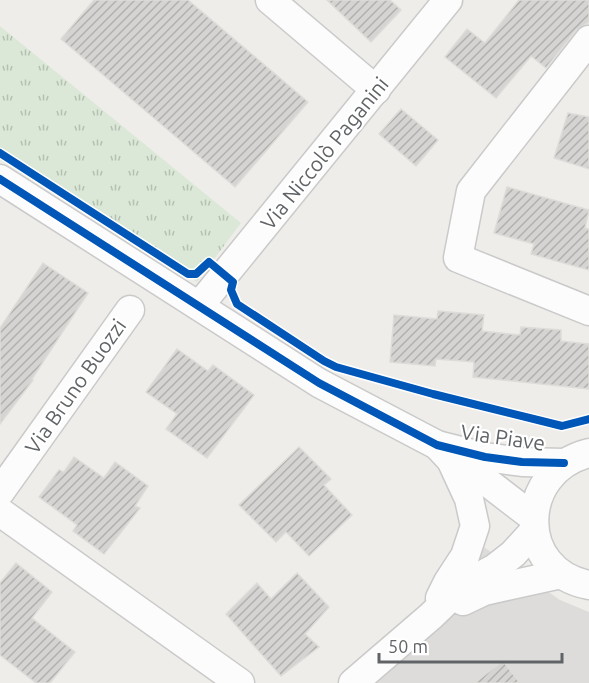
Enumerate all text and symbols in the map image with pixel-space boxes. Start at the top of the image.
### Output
street label: Via Niccolò Paganini [255,72,393,234]
street label: Via Bruno Buozzi [20,314,130,458]
street label: Via Piave [459,419,547,455]
scale bar [379,626,562,664]
text: 50 m [388,636,428,656]

